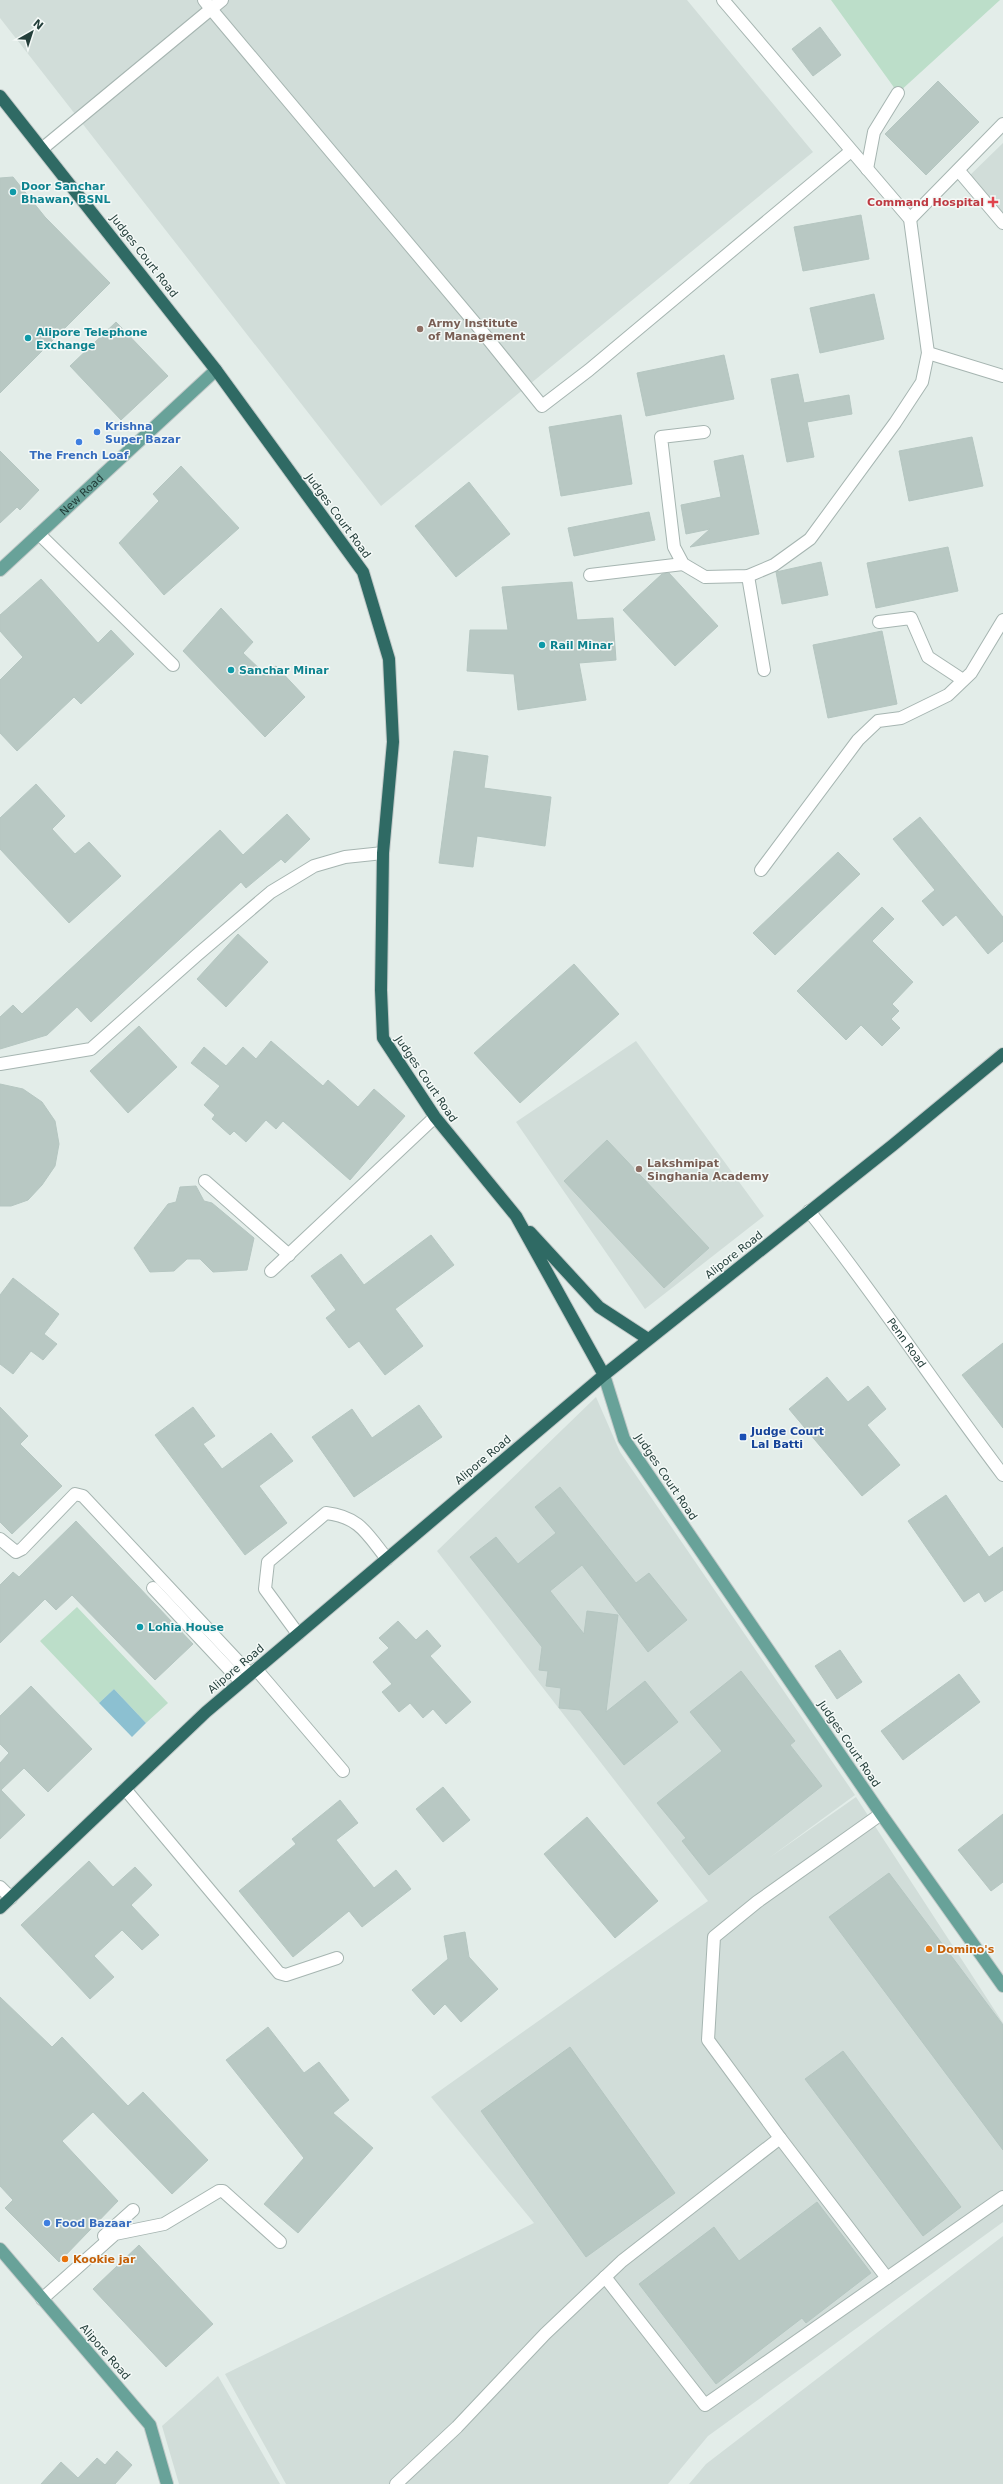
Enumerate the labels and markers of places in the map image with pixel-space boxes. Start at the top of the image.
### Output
place label: Door Sanchar Bhawan, BSNL [21,180,111,206]
marker: Door Sanchar Bhawan, BSNL [8,187,18,197]
place label: Command Hospital [867,196,984,209]
marker: Command Hospital [987,196,999,208]
place label: Army Institute of Management [428,317,525,343]
marker: Army Institute of Management [415,324,425,334]
place label: Alipore Telephone Exchange [36,326,148,352]
marker: Alipore Telephone Exchange [23,333,33,343]
place label: Krishna Super Bazar [105,420,181,446]
marker: Krishna Super Bazar [92,427,102,437]
marker: The French Loaf [74,437,84,447]
place label: The French Loaf [29,449,129,462]
place label: Rail Minar [550,639,613,652]
marker: Rail Minar [537,640,547,650]
place label: Sanchar Minar [239,664,329,677]
marker: Sanchar Minar [226,665,236,675]
place label: Lakshmipat Singhania Academy [647,1157,769,1183]
marker: Lakshmipat Singhania Academy [634,1164,644,1174]
place label: Judge Court Lal Batti [750,1425,824,1451]
marker: Judge Court Lal Batti [738,1432,748,1442]
place label: Lohia House [148,1621,224,1634]
marker: Lohia House [135,1622,145,1632]
place label: Domino's [937,1943,995,1956]
marker: Domino's [924,1944,934,1954]
place label: Food Bazaar [55,2217,132,2230]
marker: Food Bazaar [42,2218,52,2228]
place label: Kookie jar [73,2253,136,2266]
marker: Kookie jar [60,2254,70,2264]

